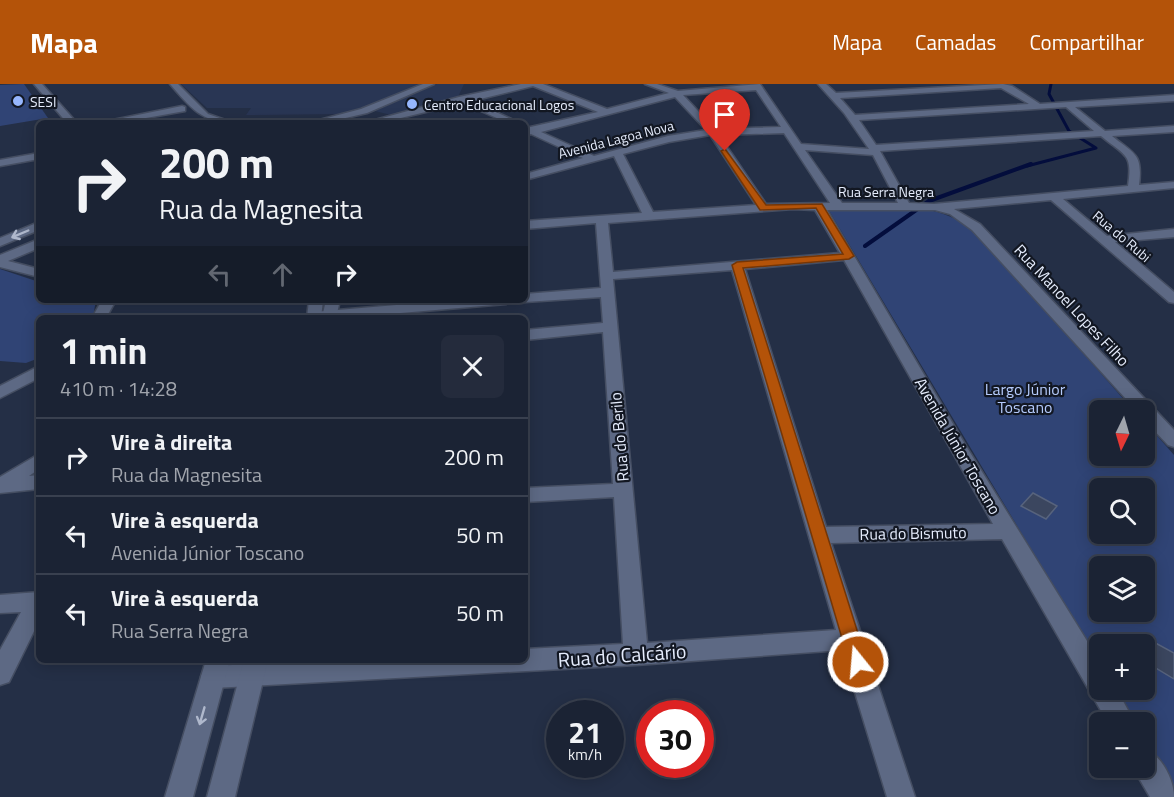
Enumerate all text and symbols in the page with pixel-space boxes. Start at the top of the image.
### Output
text: Mapa [30,21,98,64]
text: Mapa [832,26,882,58]
text: Camadas [915,26,996,58]
text: Compartilhar [1029,26,1144,58]
pin [699,89,750,151]
place label: SESI [30,91,56,112]
marker: SESI [11,94,25,108]
place label: Centro Educacional Logos [424,94,574,115]
marker: Centro Educacional Logos [405,97,419,111]
icon: arrive [708,98,741,131]
street label: Avenida Lagoa Nova [556,114,676,164]
text: 200 m [159,130,274,194]
icon: right [60,144,138,222]
street label: Rua Serra Negra [838,181,934,202]
text: Rua da Magnesita [159,188,363,229]
street label: Rua do Rubi [1088,205,1156,267]
one-way arrow [11,229,29,240]
street label: Rua Manoel Lopes Filho [1009,238,1135,372]
icon: left [203,258,236,291]
icon: ahead [266,258,299,291]
icon: right [329,258,362,291]
text: 1 min [60,323,147,378]
button: close [441,335,504,398]
text: 410 m · 14:28 [60,373,177,404]
street label: Avenida Júnior Toscano [909,373,1007,519]
park label: Largo Júnior Toscano [985,377,1066,419]
street label: Rua do Berilo [603,391,635,483]
north arrow [1089,400,1155,466]
map controls [1089,400,1155,778]
text: Vire à direita [111,425,232,459]
text: 200 m [444,440,504,474]
icon: right [60,441,93,474]
text: Rua da Magnesita [111,459,262,490]
button: search [1089,478,1155,544]
text: Vire à esquerda [111,503,259,537]
text: 50 m [456,518,504,552]
icon: left [60,519,93,552]
street label: Rua do Bismuto [859,520,967,546]
text: Avenida Júnior Toscano [111,537,304,568]
button: layers [1089,556,1155,622]
text: Vire à esquerda [111,581,259,615]
text: 50 m [456,596,504,630]
icon: left [60,597,93,630]
text: Rua Serra Negra [111,615,248,646]
position arrow [826,630,890,694]
button: + [1089,634,1155,700]
street label: Rua do Calcário [557,635,687,675]
speed limit sign: 30 [636,700,714,778]
one-way arrow [196,706,207,725]
text: 21 [568,709,602,755]
button: − [1089,712,1155,778]
text: km/h [568,743,602,766]

